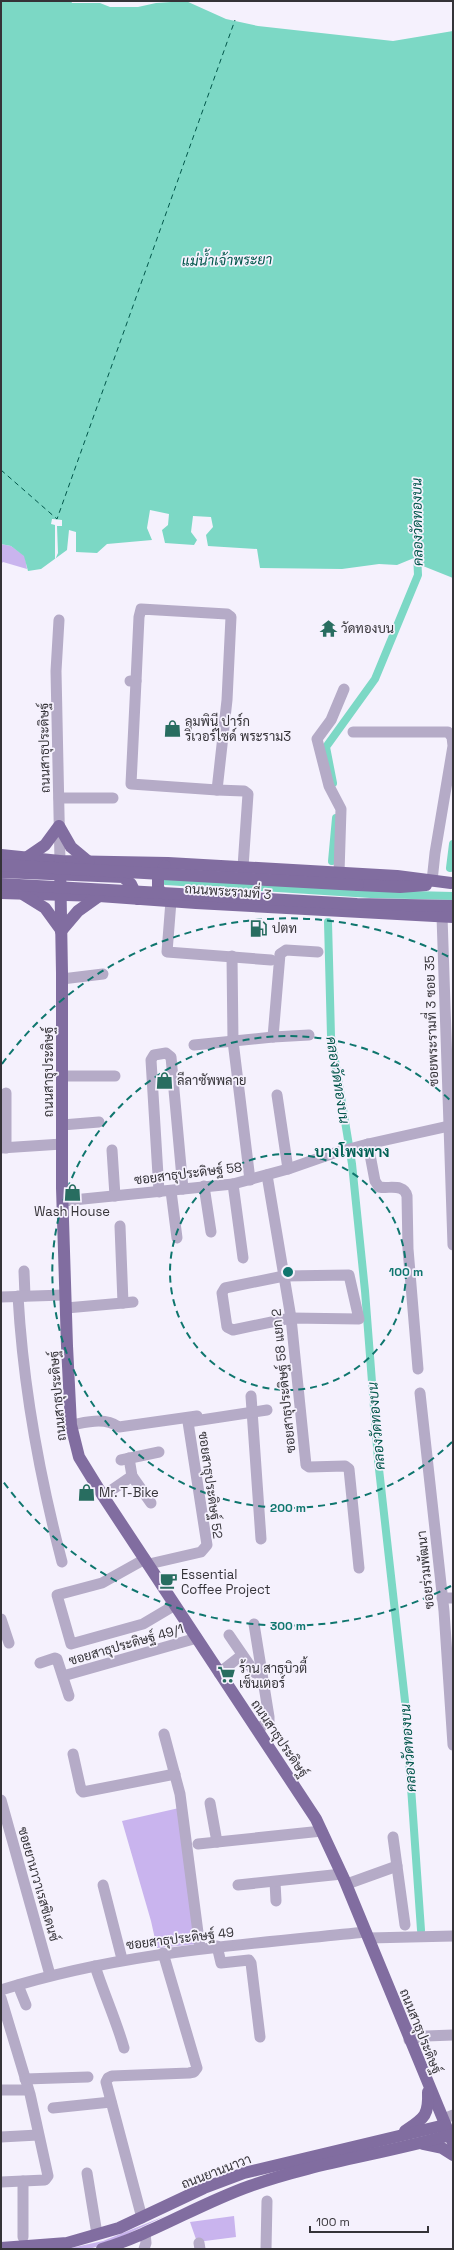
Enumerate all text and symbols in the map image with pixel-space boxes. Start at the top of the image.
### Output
water label: แม่น้ำเจ้าพระยา [182,247,273,270]
water label: คลองวัดทองบน [407,478,427,566]
temple icon: วัดทองบน [318,618,338,638]
place label: วัดทองบน [341,620,394,637]
street label: ถนนสาธุประดิษฐ์ [34,703,55,793]
place label: ลุมพินี ปาร์ก ริเวอร์ไซด์ พระราม3 [184,712,291,745]
shop icon: ลุมพินี ปาร์ก ริเวอร์ไซด์ พระราม3 [162,718,182,738]
street label: ถนนพระรามที่ 3 [184,876,272,903]
fuel station icon: ปตท [249,918,269,938]
place label: ปตท [272,920,297,937]
street label: ซอยพระรามที่ 3 ซอย 35 [417,955,442,1087]
street label: ถนนสาธุประดิษฐ์ [39,1027,58,1117]
water label: คลองวัดทองบน [322,1035,354,1125]
shop icon: ลีลาซัพพลาย [154,1070,174,1090]
place label: ลีลาซัพพลาย [177,1071,246,1089]
district label: บางโพงพาง [314,1141,390,1161]
street label: ซอยสาธุประดิษฐ์ 58 [133,1157,243,1190]
shop icon: Wash House [62,1182,82,1202]
place label: Wash House [34,1203,110,1220]
text: 100 m [389,1264,423,1280]
centre of rings [281,1265,295,1279]
street label: ซอยสาธุประดิษฐ์ 58 แยก 2 [266,1307,301,1454]
street label: ถนนสาธุประดิษฐ์ [44,1350,71,1442]
water label: คลองวัดทองบน [363,1381,389,1471]
street label: ซอยสาธุประดิษฐ์ 52 [194,1430,227,1540]
shop icon: Mr. T-Bike [76,1482,96,1502]
place label: Mr. T-Bike [99,1484,159,1501]
text: 200 m [270,1500,306,1516]
street label: ซอยร่วมพัฒนา [413,1530,438,1610]
place label: Essential Coffee Project [181,1566,270,1598]
cafe icon: Essential Coffee Project [158,1571,178,1591]
text: 300 m [270,1618,306,1634]
street label: ซอยสาธุประดิษฐ์ 49/1 [66,1619,186,1670]
place label: ร้าน สาธุบิวตี้ เซ็นเตอร์ [239,1656,308,1692]
supermarket icon: ร้าน สาธุบิวตี้ เซ็นเตอร์ [216,1665,236,1685]
street label: ถนนสาธุประดิษฐ์ [246,1696,313,1781]
water label: คลองวัดทองบน [396,1703,420,1793]
street label: ซอยยานาวาเรสซิเดนซ์ [14,1825,64,1943]
street label: ซอยสาธุประดิษฐ์ 49 [125,1922,235,1955]
street label: ถนนสาธุประดิษฐ์ [395,1986,446,2077]
street label: ถนนยานนาวา [179,2150,254,2193]
scale bar [310,2208,428,2234]
text: 100 m [316,2214,350,2230]

